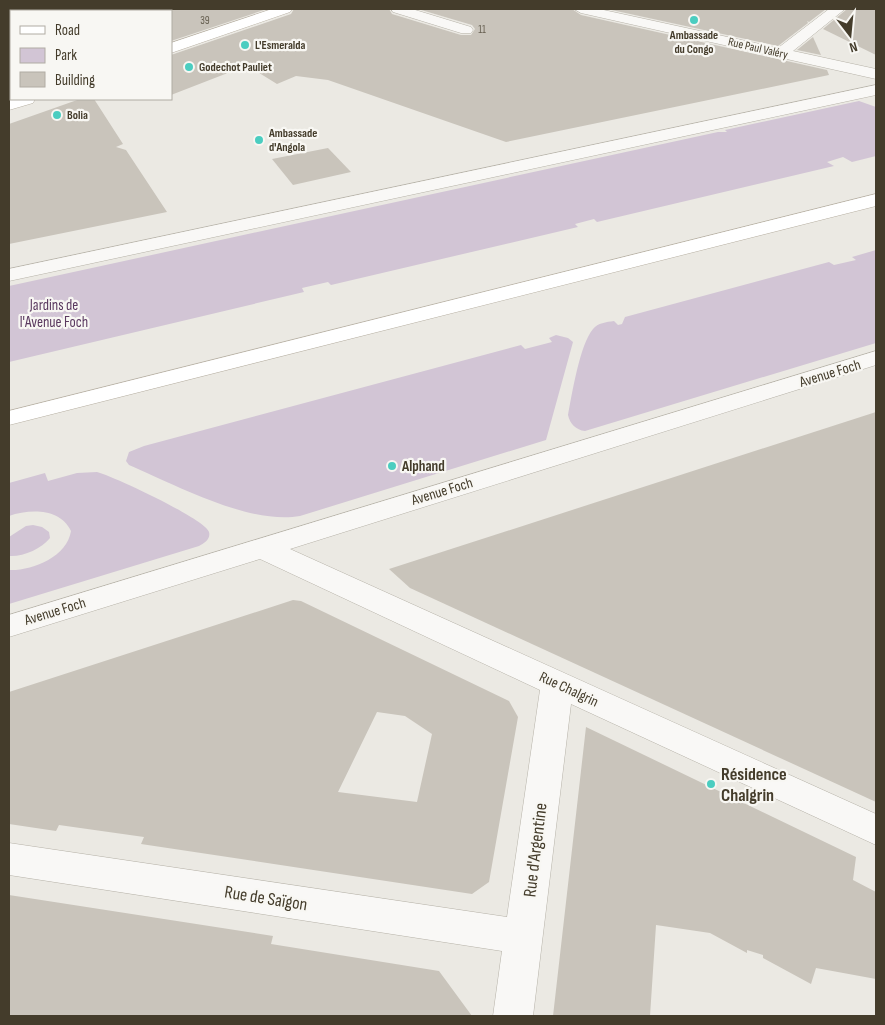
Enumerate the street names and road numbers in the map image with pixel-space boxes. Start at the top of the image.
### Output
street label: Rue Paul Valéry [727,34,790,63]
street label: Avenue Foch [796,355,863,392]
street label: Avenue Foch [408,473,475,510]
street label: Avenue Foch [21,593,88,630]
street label: Rue Chalgrin [536,667,602,711]
street label: Rue d'Argentine [519,802,552,898]
street label: Rue de Saïgon [223,882,309,915]

